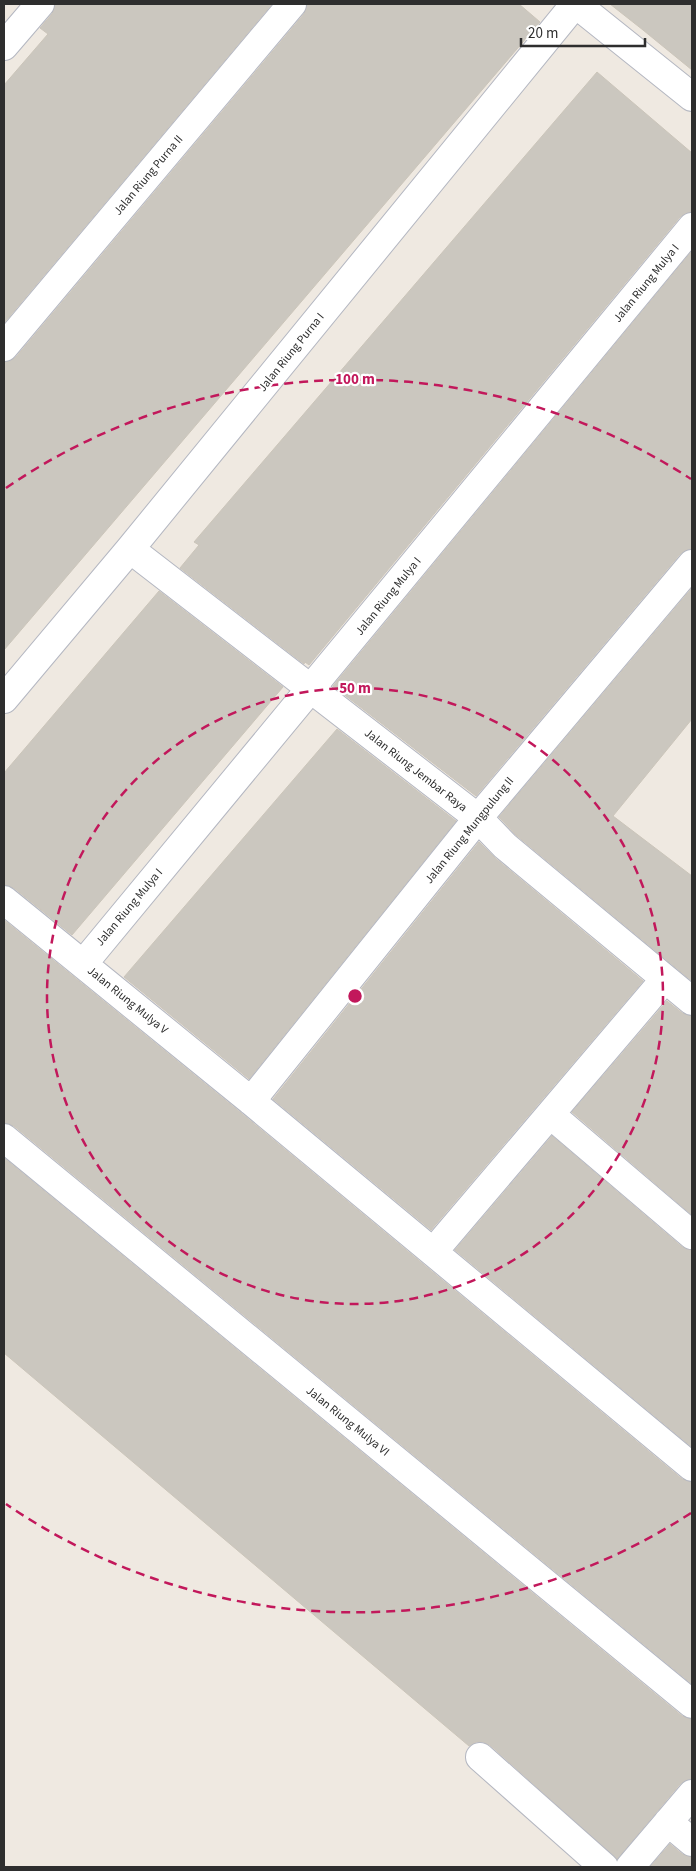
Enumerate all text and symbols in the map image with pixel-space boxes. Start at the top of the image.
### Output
scale bar [521,15,645,47]
text: 20 m [528,23,558,44]
street label: Jalan Riung Purna II [110,132,187,219]
street label: Jalan Riung Mulya I [609,240,683,326]
street label: Jalan Riung Purna I [254,309,328,395]
text: 100 m [335,369,375,390]
street label: Jalan Riung Mulya I [351,553,425,639]
text: 50 m [339,678,371,699]
street label: Jalan Riung Jembar Raya [361,725,471,816]
street label: Jalan Riung Mungpulung II [421,773,518,887]
street label: Jalan Riung Mulya I [92,865,167,950]
street label: Jalan Riung Mulya V [84,962,172,1039]
centre of rings [346,987,364,1005]
street label: Jalan Riung Mulya VI [302,1382,393,1460]

